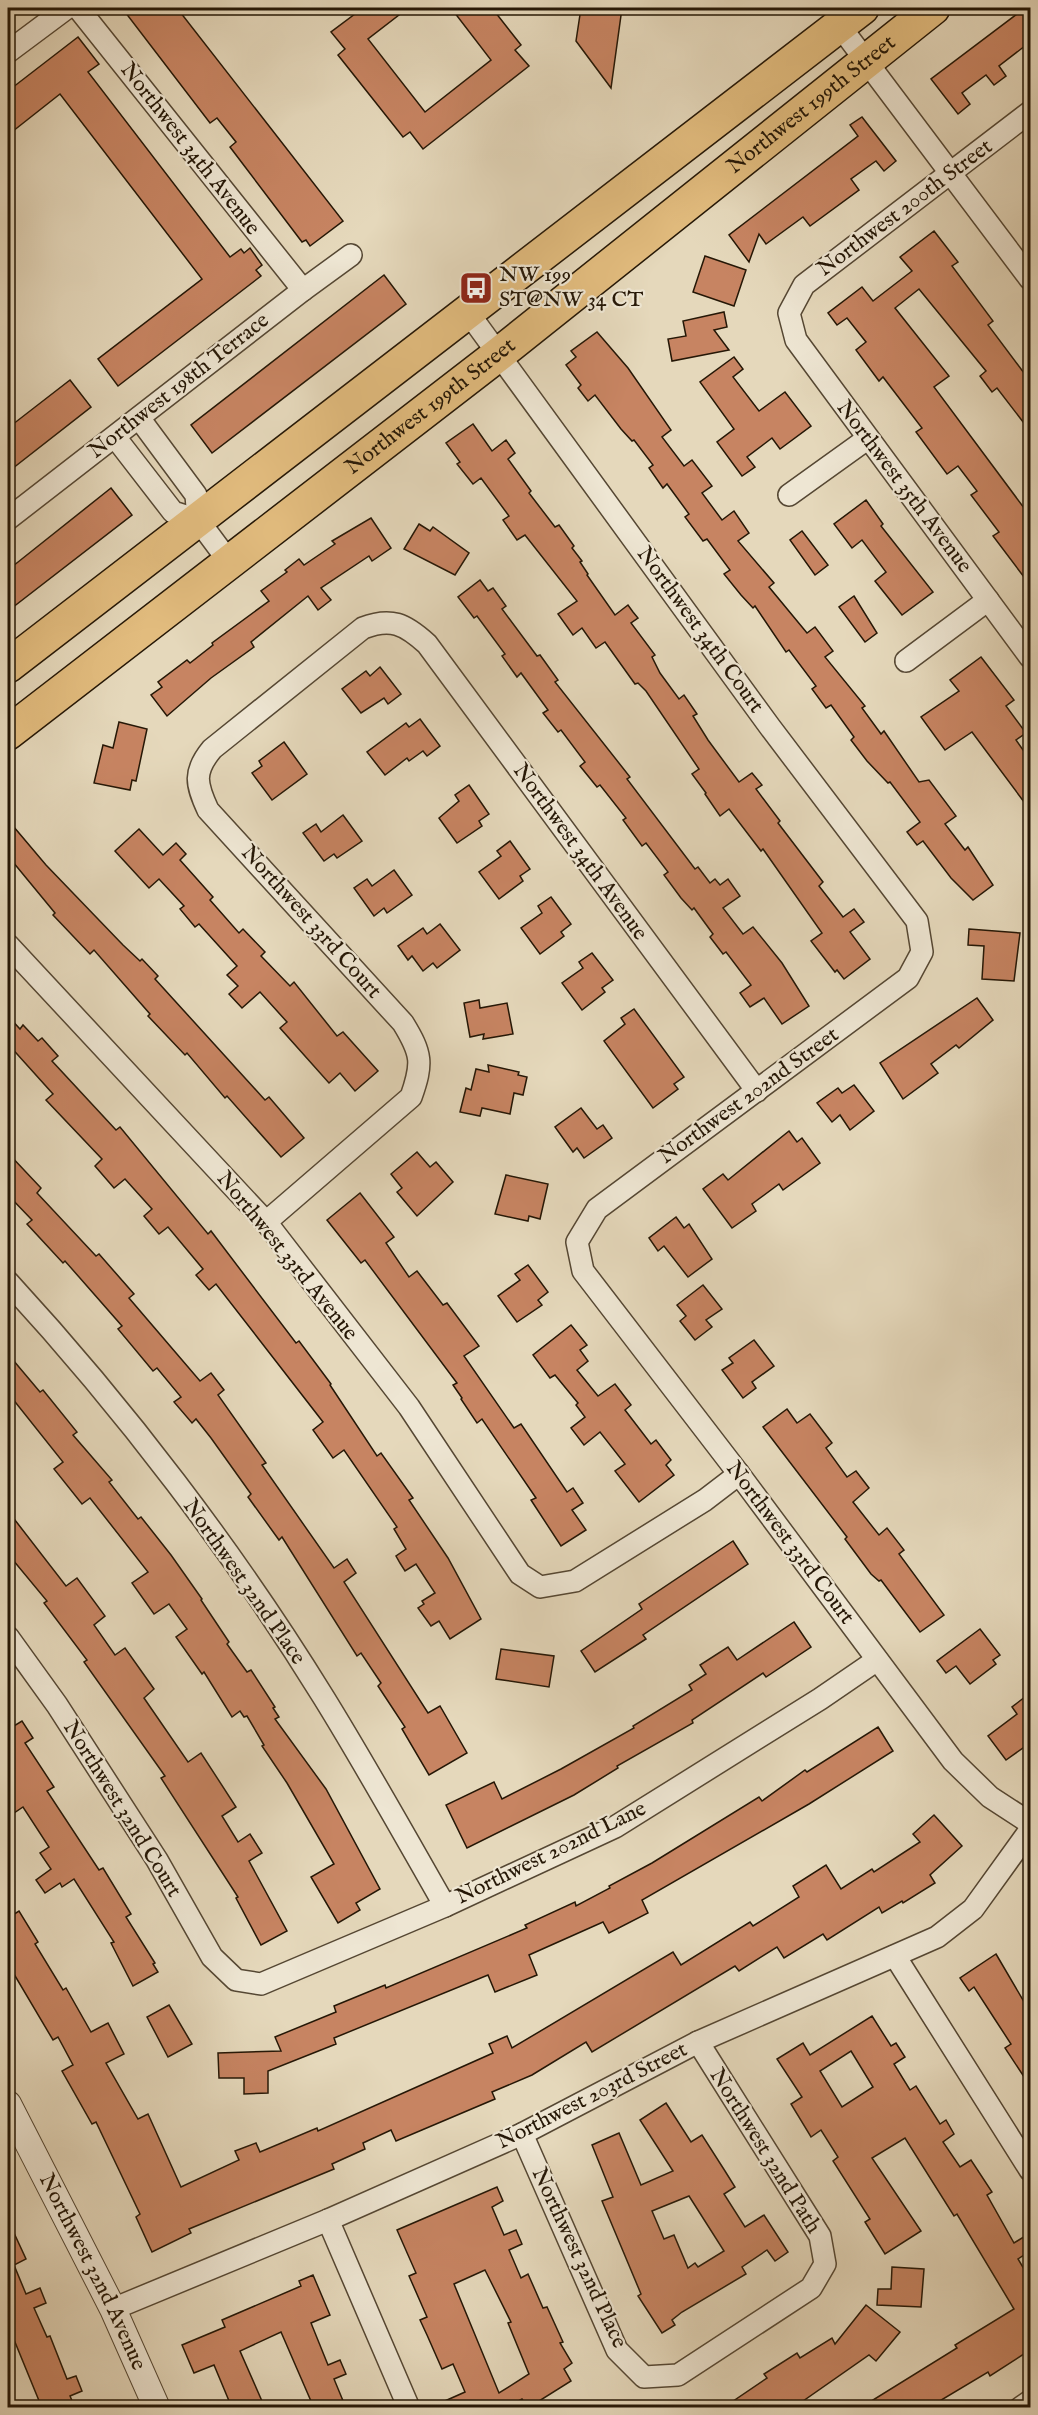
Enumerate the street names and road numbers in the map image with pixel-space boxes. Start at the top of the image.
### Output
street label: Northwest 199th Street [722,29,902,181]
street label: Northwest 34th Avenue [114,57,266,241]
street label: Northwest 200th Street [812,133,999,283]
street label: Northwest 198th Terrace [83,307,275,465]
street label: Northwest 199th Street [340,332,522,481]
street label: Northwest 35th Avenue [830,395,978,579]
street label: Northwest 34th Court [630,541,770,719]
street label: Northwest 34th Avenue [506,758,654,946]
street label: Northwest 33rd Court [235,839,388,1005]
street label: Northwest 202nd Street [653,1021,845,1171]
street label: Northwest 33rd Avenue [210,1166,364,1346]
street label: Northwest 33rd Court [719,1456,861,1631]
street label: Northwest 32nd Place [176,1494,312,1670]
street label: Northwest 32nd Court [56,1715,188,1903]
street label: Northwest 202nd Lane [451,1795,651,1911]
street label: Northwest 203rd Street [492,2036,692,2156]
street label: Northwest 32nd Path [703,2063,827,2239]
street label: Northwest 32nd Place [525,2163,633,2353]
street label: Northwest 32nd Avenue [32,2169,152,2375]

